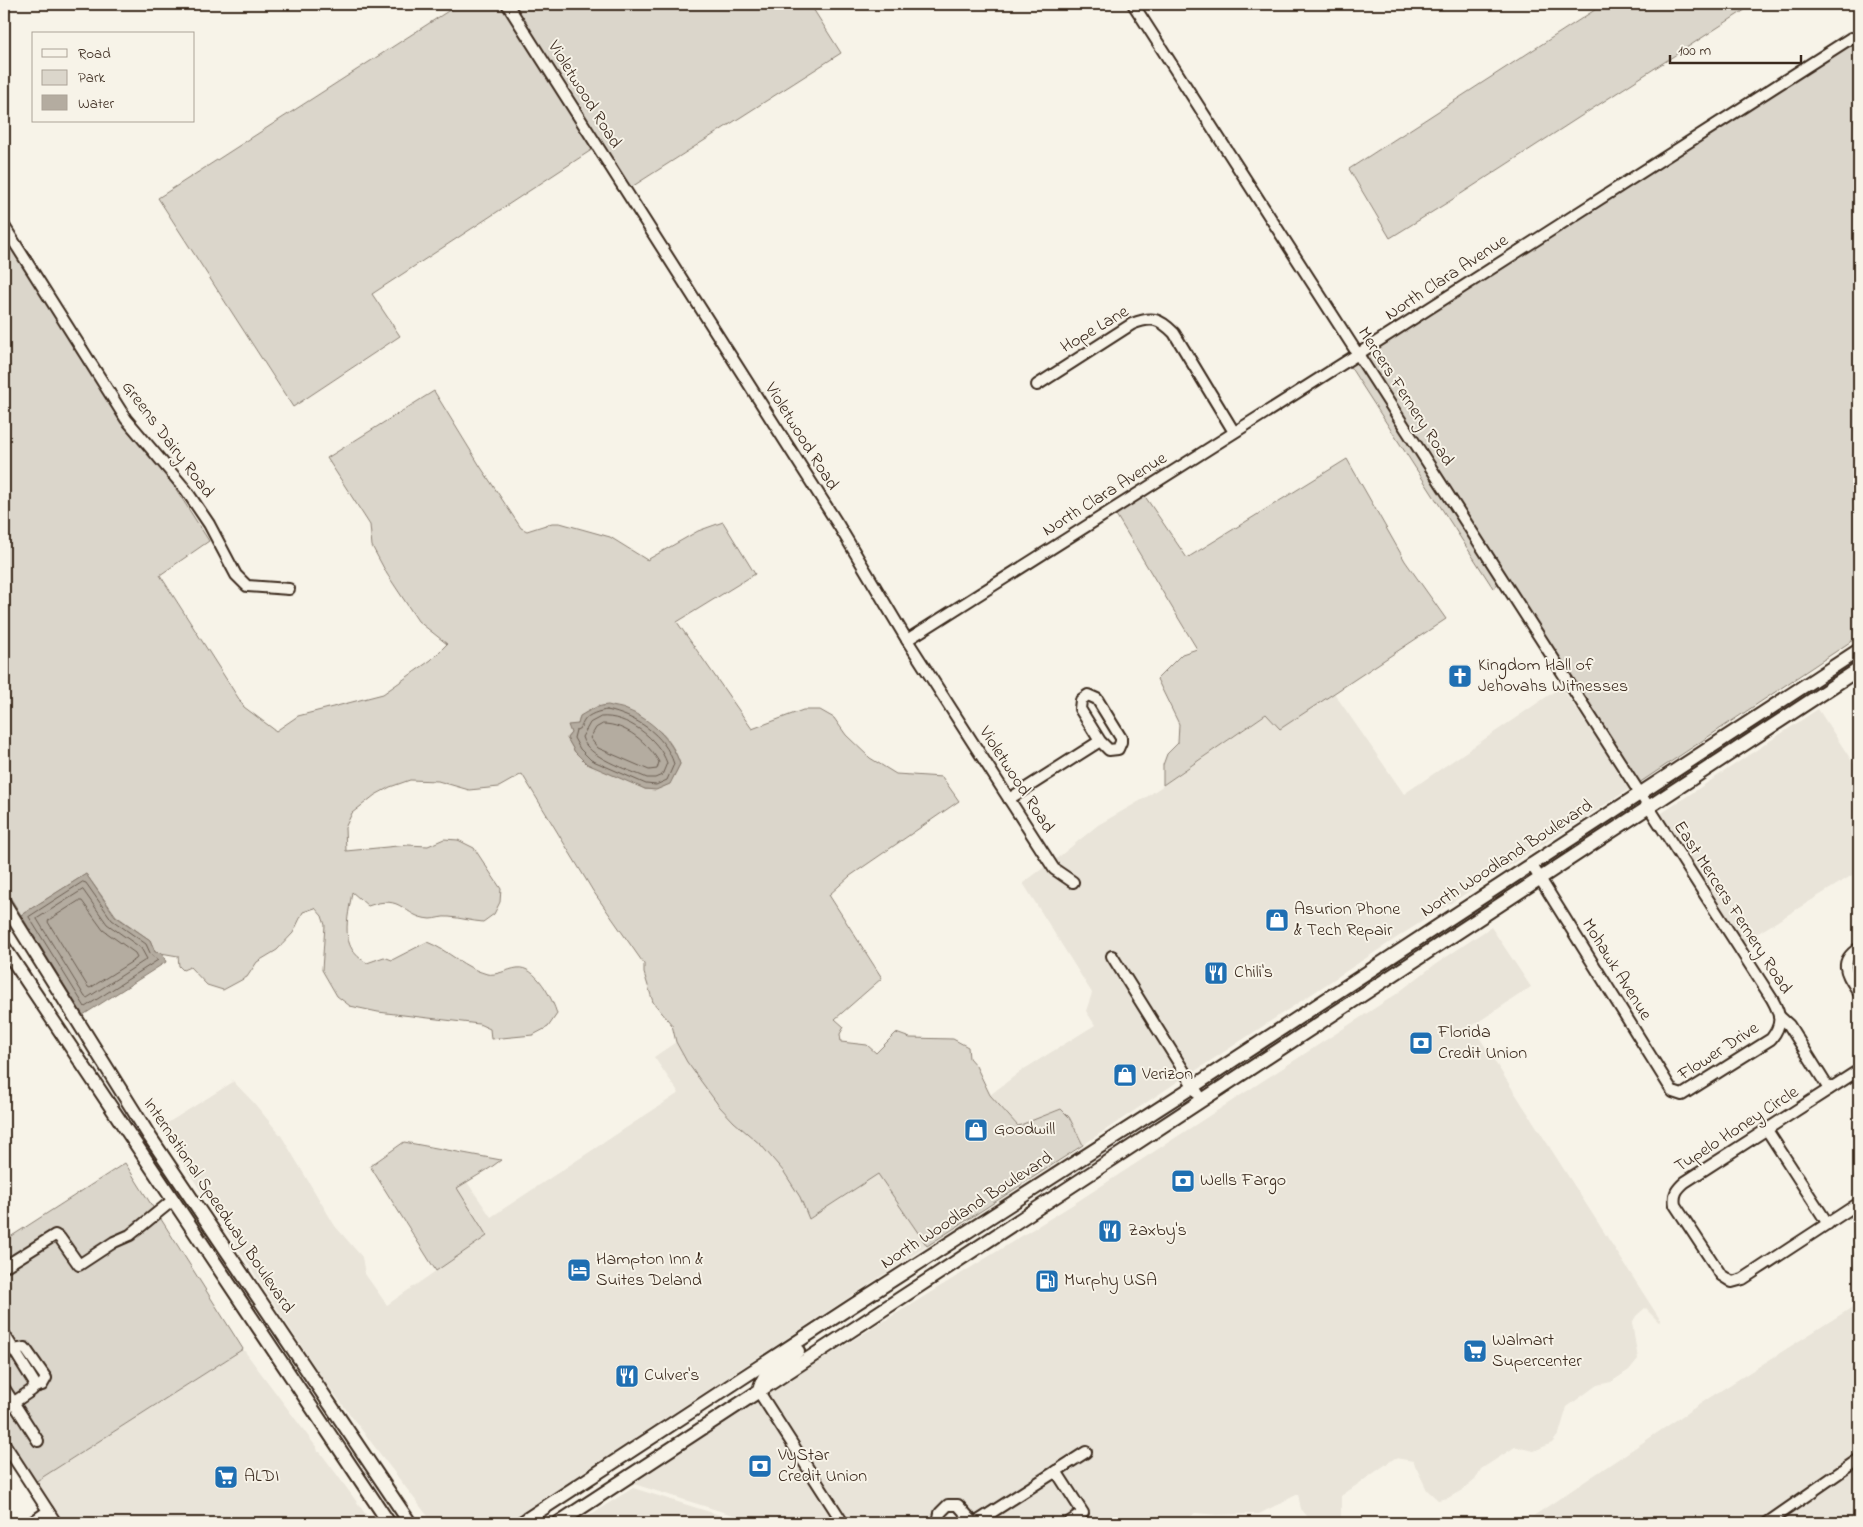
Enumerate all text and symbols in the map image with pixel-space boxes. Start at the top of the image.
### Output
legend [32,32,195,122]
scale bar [1670,32,1802,64]
street label: Violetwood Road [540,35,628,154]
text: 100 m [1678,40,1711,62]
text: Road [78,43,111,65]
text: Park [78,67,106,89]
text: Water [78,93,114,115]
street label: North Clara Avenue [1380,228,1515,328]
street label: Hope Lane [1056,299,1135,361]
street label: Mercers Fernery Road [1350,322,1460,472]
street label: Greens Dairy Road [114,376,220,504]
street label: Violetwood Road [757,377,845,496]
street label: North Clara Avenue [1038,446,1173,544]
place label: Kingdom Hall of Jehovahs Witnesses [1478,653,1628,700]
church icon: Kingdom Hall of Jehovahs Witnesses [1447,663,1473,689]
street label: Violetwood Road [971,721,1060,839]
street label: North Woodland Boulevard [1416,794,1598,924]
street label: East Mercers Fernery Road [1666,816,1798,1000]
place label: Asurion Phone & Tech Repair [1294,897,1401,944]
shop icon: Asurion Phone & Tech Repair [1264,907,1290,933]
street label: Mohawk Avenue [1574,914,1658,1027]
restaurant icon: Chili's [1203,960,1229,986]
place label: Chili's [1234,960,1273,986]
street label: Flower Drive [1673,1016,1765,1088]
place label: Florida Credit Union [1437,1020,1527,1067]
bank icon: Florida Credit Union [1408,1030,1434,1056]
shop icon: Verizon [1112,1062,1138,1088]
place label: Verizon [1141,1062,1193,1088]
street label: Tupelo Honey Circle [1670,1080,1805,1180]
street label: International Speedway Boulevard [136,1093,300,1319]
shop icon: Goodwill [963,1117,989,1143]
place label: Goodwill [994,1117,1055,1143]
street label: North Woodland Boulevard [876,1146,1058,1276]
bank icon: Wells Fargo [1170,1168,1196,1194]
place label: Wells Fargo [1200,1168,1286,1195]
restaurant icon: Zaxby's [1097,1218,1123,1244]
place label: Zaxby's [1128,1218,1187,1244]
place label: Hampton Inn & Suites Deland [596,1247,703,1294]
hotel icon: Hampton Inn & Suites Deland [566,1257,592,1283]
fuel station icon: Murphy USA [1034,1268,1060,1294]
place label: Murphy USA [1064,1268,1157,1294]
place label: Walmart Supercenter [1492,1328,1582,1375]
supermarket icon: Walmart Supercenter [1462,1338,1488,1364]
restaurant icon: Culver's [614,1363,640,1389]
place label: Culver's [644,1363,699,1389]
place label: VyStar Credit Union [777,1443,867,1490]
bank icon: VyStar Credit Union [747,1453,773,1479]
supermarket icon: ALDI [213,1464,239,1490]
place label: ALDI [244,1464,279,1490]

